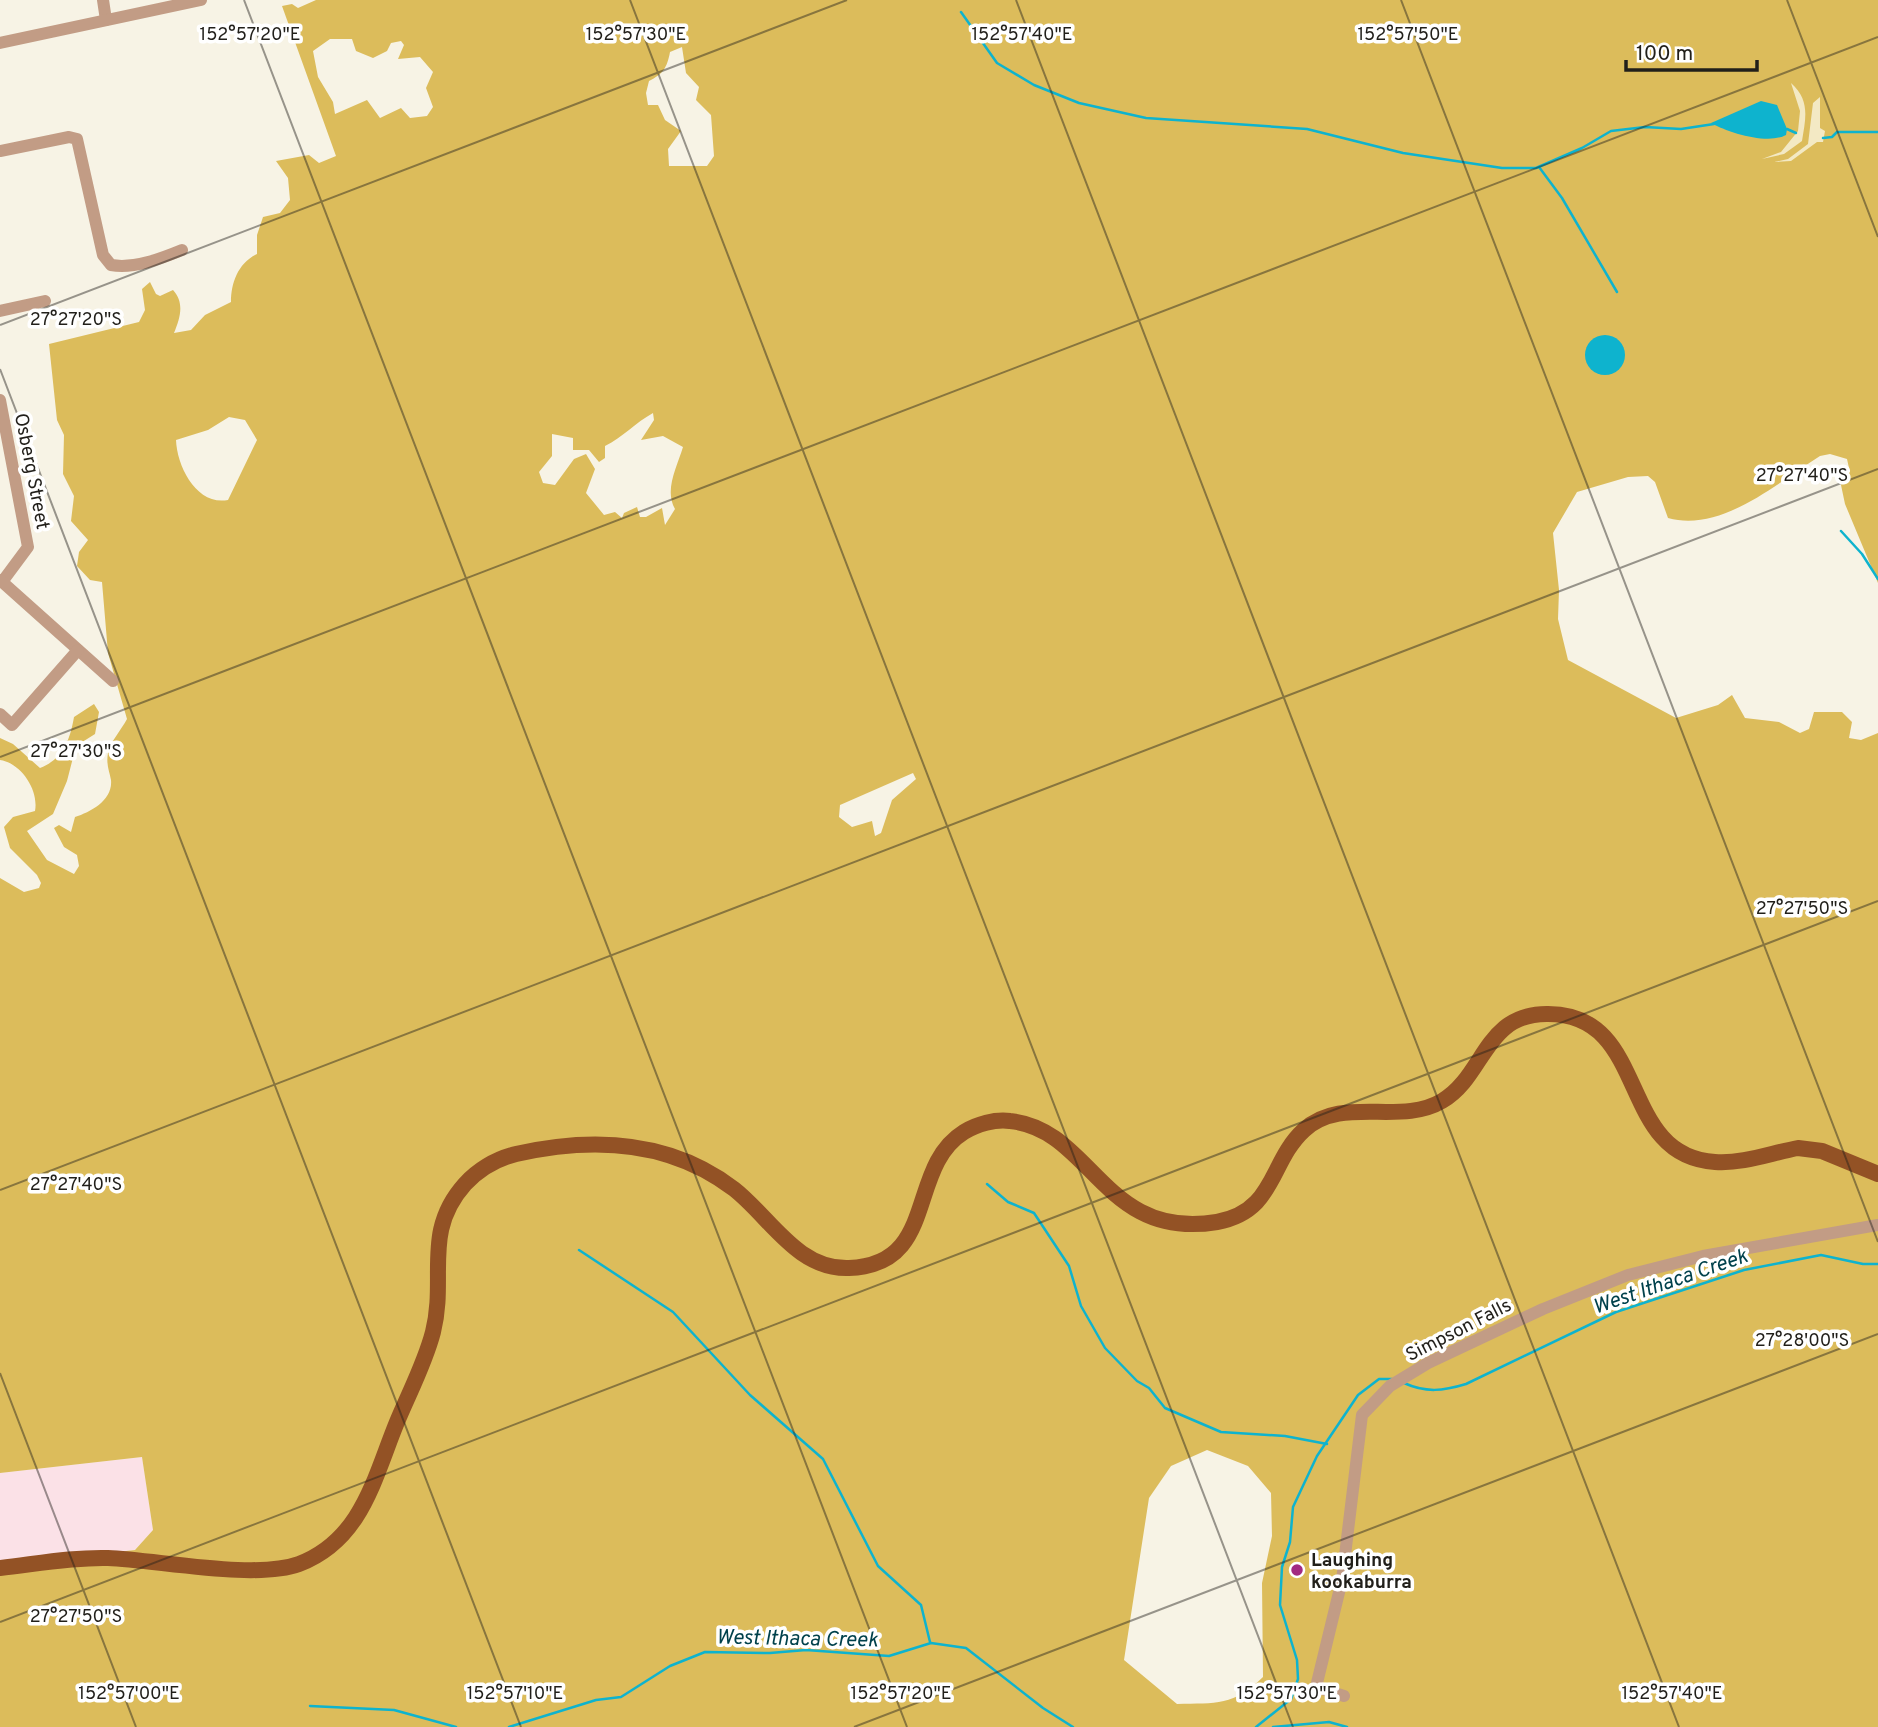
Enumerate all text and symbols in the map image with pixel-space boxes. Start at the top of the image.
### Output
text: 152°57'20"E [199,24,301,47]
text: 152°57'30"E [586,24,686,47]
text: 152°57'40"E [971,24,1073,47]
text: 152°57'50"E [1357,24,1459,47]
scale bar [1626,28,1757,72]
text: 100 m [1636,41,1693,68]
text: 27°27'20"S [30,309,122,332]
street label: Osberg Street [8,411,54,532]
text: 27°27'40"S [1756,465,1848,488]
text: 27°27'30"S [30,741,122,764]
text: 27°27'50"S [1756,898,1848,921]
text: 27°27'40"S [30,1174,122,1197]
water label: West Ithaca Creek [1590,1243,1752,1322]
street label: Simpson Falls [1402,1294,1516,1368]
text: 27°28'00"S [1755,1330,1849,1353]
place label: Laughing kookaburra [1311,1549,1412,1595]
marker: Laughing kookaburra [1289,1562,1305,1578]
text: 27°27'50"S [30,1606,122,1629]
water label: West Ithaca Creek [716,1625,878,1654]
text: 152°57'00"E [78,1683,180,1706]
text: 152°57'10"E [467,1683,563,1706]
text: 152°57'20"E [850,1683,952,1706]
text: 152°57'30"E [1237,1683,1337,1706]
text: 152°57'40"E [1621,1683,1723,1706]

